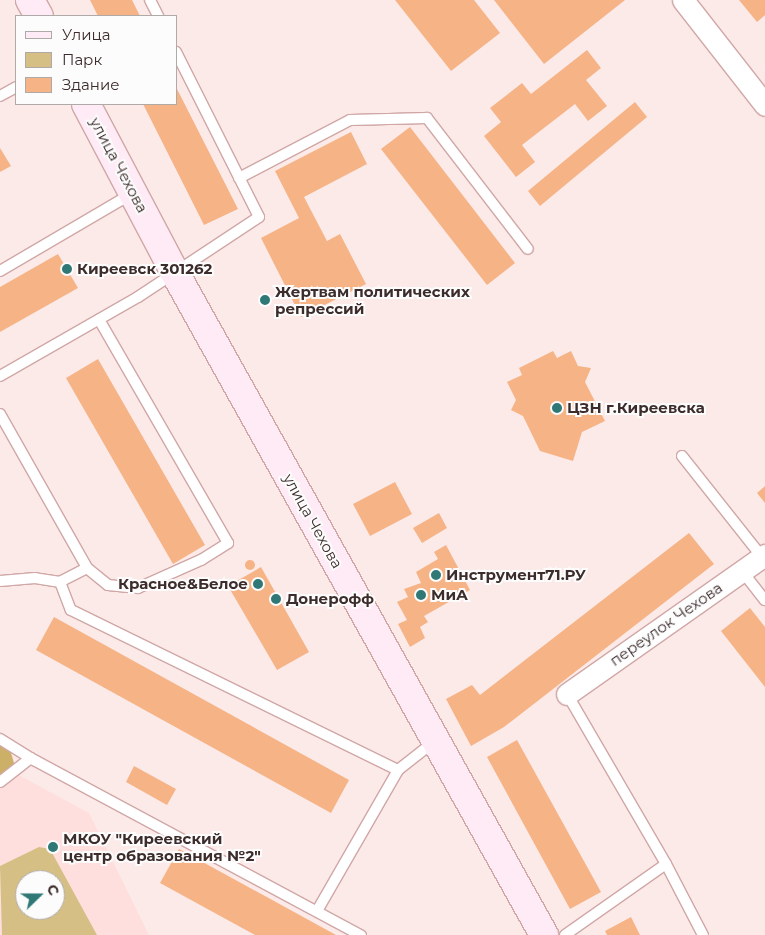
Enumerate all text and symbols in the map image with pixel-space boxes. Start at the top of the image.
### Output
legend [15,15,178,105]
text: Улица [62,25,110,44]
text: Парк [62,50,102,69]
text: Здание [62,75,120,94]
street label: улица Чехова [86,114,152,216]
place label: Киреевск 301262 [77,260,212,278]
marker: Киреевск 301262 [61,263,73,275]
place label: Жертвам политических репрессий [275,282,470,317]
marker: Жертвам политических репрессий [259,294,271,306]
place label: ЦЗН г.Киреевска [567,399,705,417]
marker: ЦЗН г.Киреевска [551,402,563,414]
street label: улица Чехова [280,470,346,572]
place label: Инструмент71.РУ [446,566,586,584]
marker: Инструмент71.РУ [430,569,442,581]
place label: Красное&Белое [118,575,248,593]
marker: Красное&Белое [252,578,264,590]
street label: переулок Чехова [606,578,726,670]
place label: МиА [431,586,468,604]
marker: МиА [415,589,427,601]
place label: Донерофф [286,590,374,608]
marker: Донерофф [270,593,282,605]
place label: МКОУ "Киреевский центр образования №2" [63,829,261,864]
marker: МКОУ "Киреевский центр образования №2" [47,841,59,853]
north arrow [15,870,65,920]
text: С [43,882,63,898]

